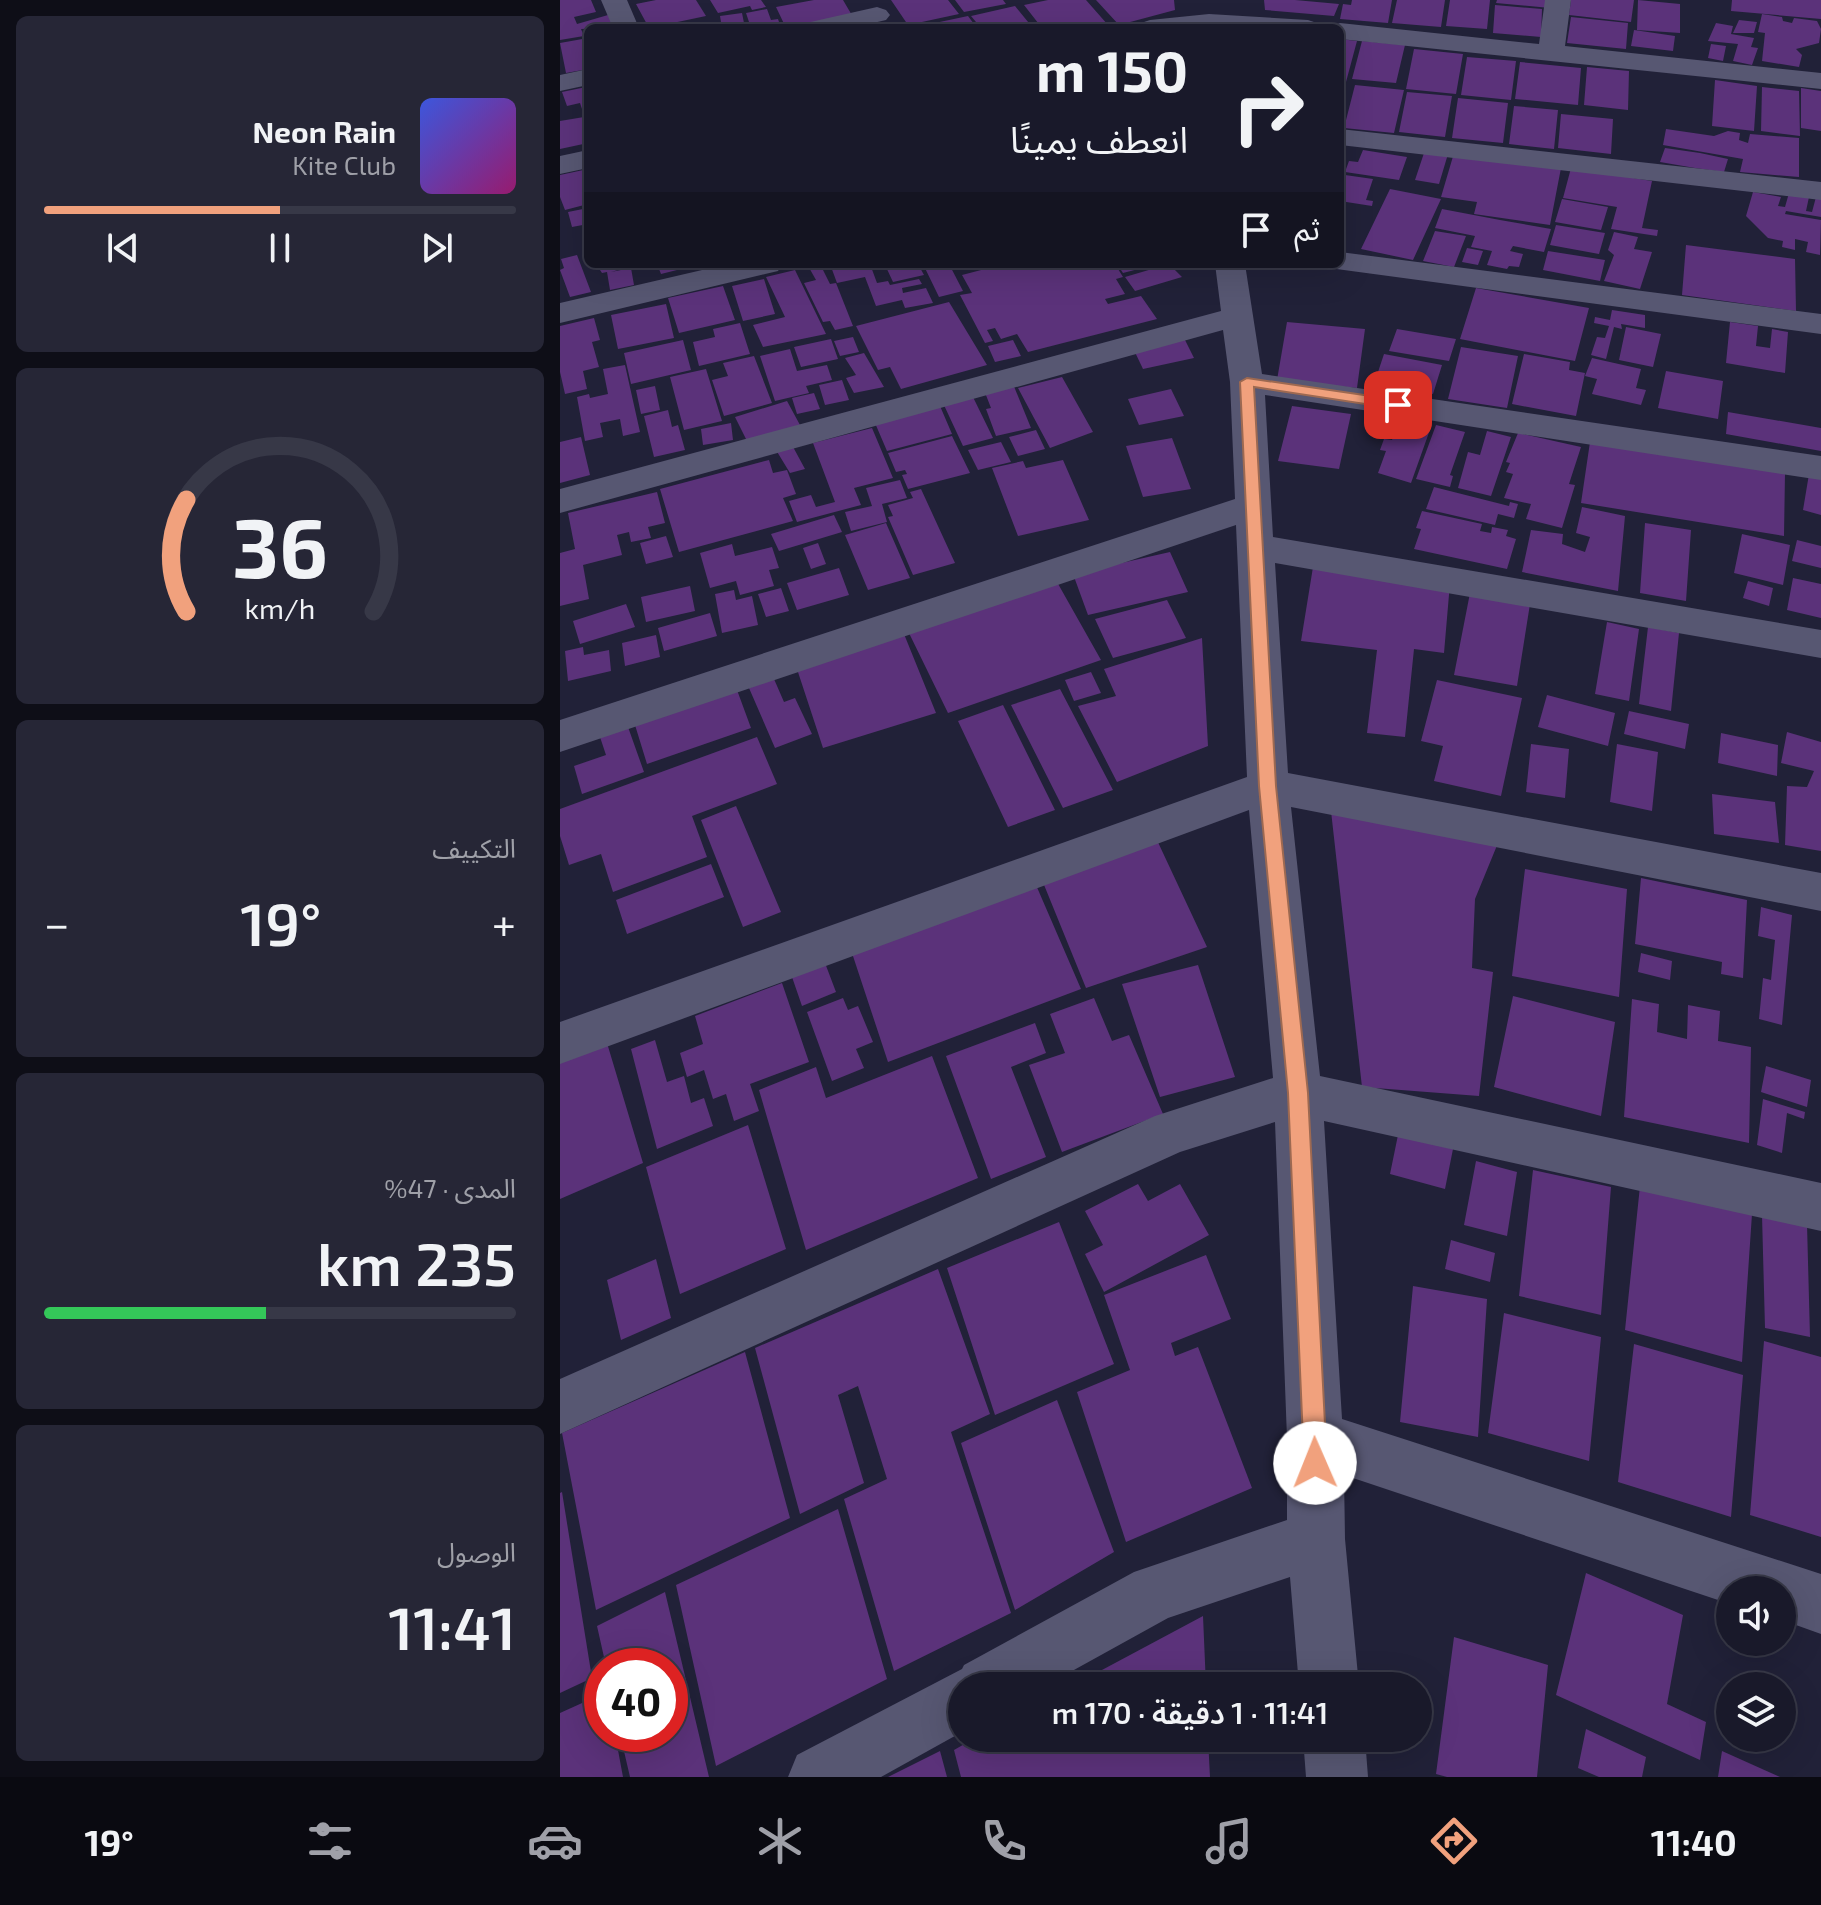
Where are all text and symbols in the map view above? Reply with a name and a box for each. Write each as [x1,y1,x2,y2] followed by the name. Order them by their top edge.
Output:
[1036,36,1188,103] text: 150 m
[1216,56,1320,160] icon: right
[252,113,396,149] text: Neon Rain
[1010,117,1188,160] text: انعطف يمينًا
[292,149,396,180] text: Kite Club
[1234,208,1278,252] icon: arrive
[1294,210,1320,246] text: ثم
[101,226,145,270] icon: previous
[258,226,302,270] icon: pause
[415,226,459,270] icon: next
[1364,371,1432,439] pin
[1376,383,1420,427] icon: arrive
[232,495,328,595] text: 36
[245,590,315,625] text: km/h
[432,832,516,863] text: التكييف
[240,886,321,958] text: 19°
[44,896,70,949] text: −
[492,896,516,949] text: +
[384,1172,516,1203] text: المدى · 47%
[317,1226,516,1298] text: 235 km
[1273,1421,1357,1505] position arrow
[437,1536,516,1567] text: الوصول
[1716,1576,1796,1752] map controls
[1716,1576,1796,1656] button: sound
[388,1590,516,1662] text: 11:41
[584,1648,688,1752] speed limit sign: 40
[1716,1672,1796,1752] button: layers
[1052,1694,1328,1730] text: 11:41 · 1 دقيقة · 170 m
[302,1813,358,1869] icon: filters
[527,1813,583,1869] icon: car
[752,1813,808,1869] icon: climate
[976,1813,1032,1869] icon: phone
[1201,1813,1257,1869] icon: music
[1426,1813,1482,1869] icon: directions
[84,1820,134,1863] text: 19°
[1651,1820,1737,1863] text: 11:40

